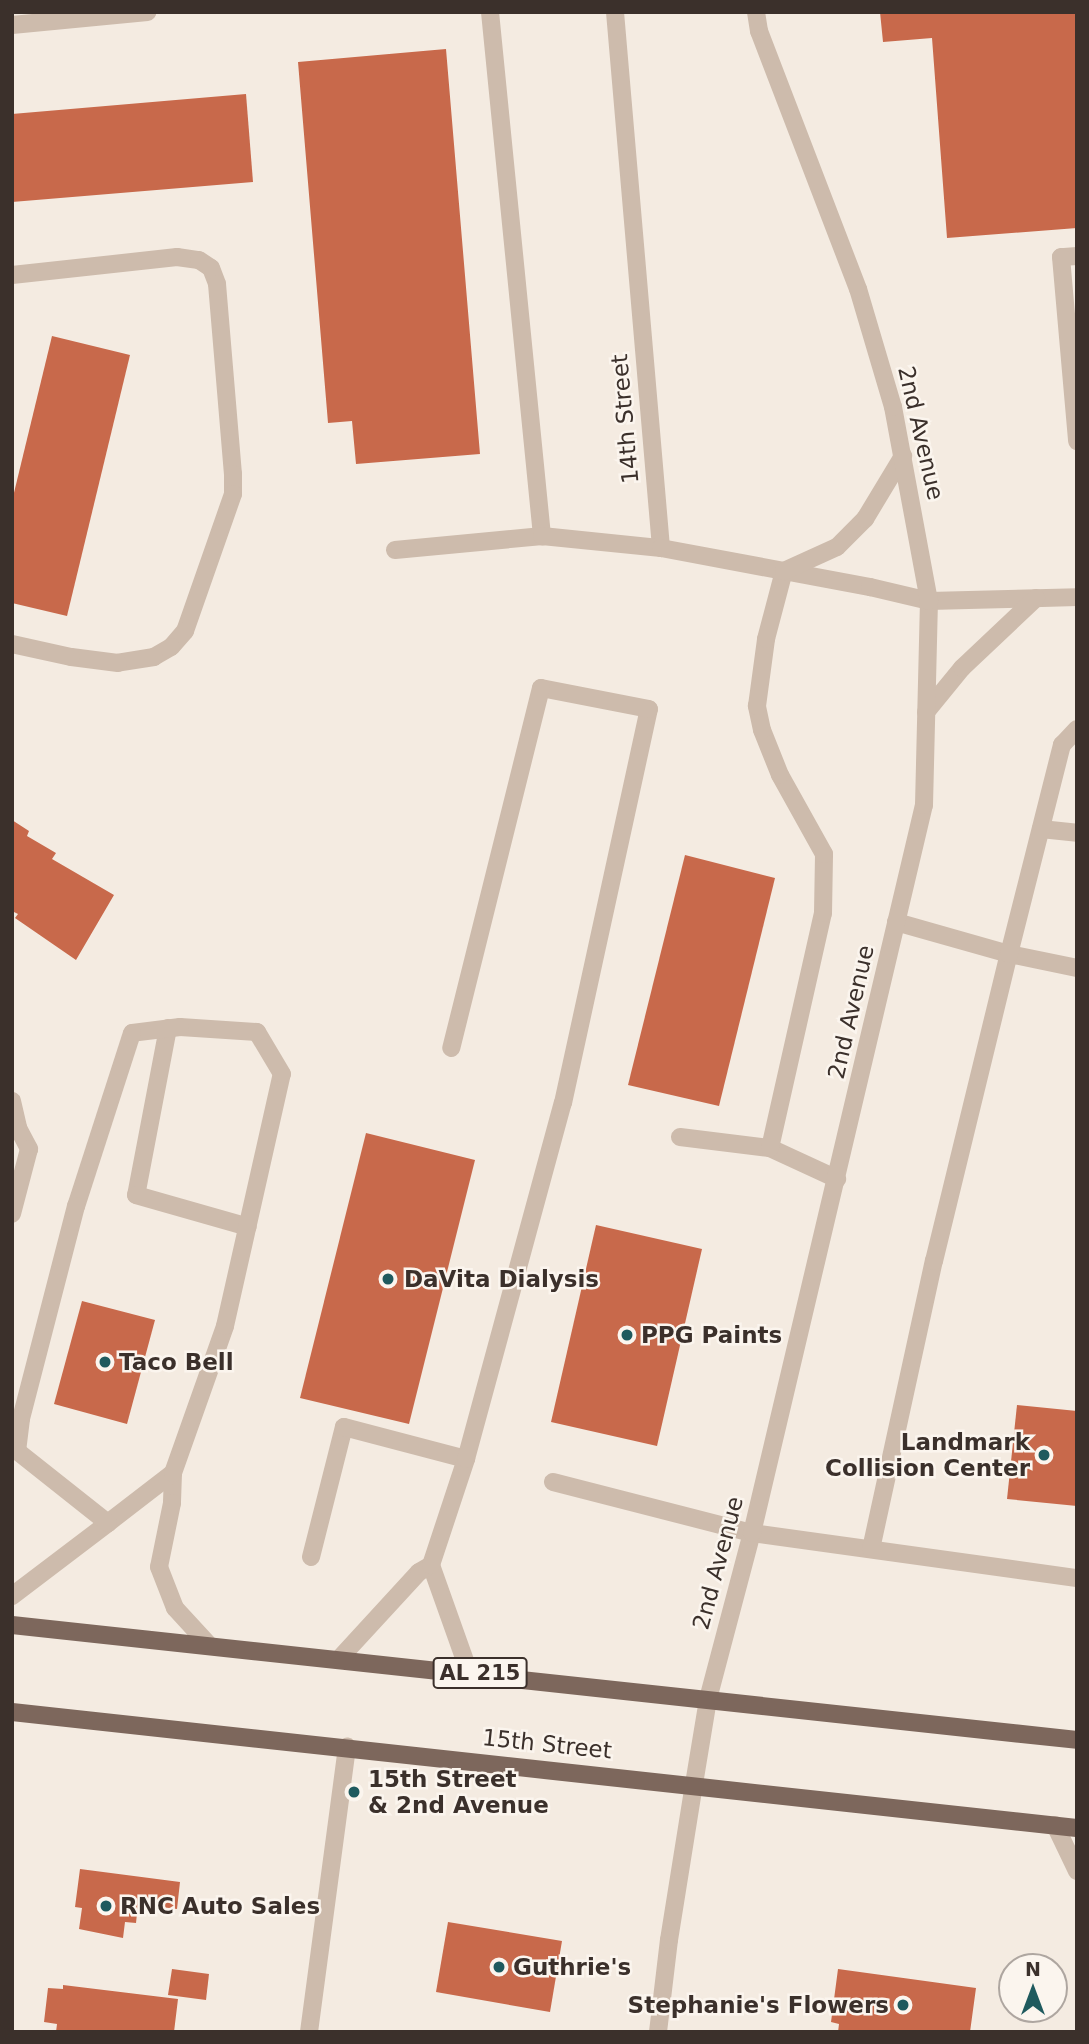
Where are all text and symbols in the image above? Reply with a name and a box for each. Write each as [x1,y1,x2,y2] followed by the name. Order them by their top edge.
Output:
[606,353,644,485] street label: 14th Street
[892,363,950,503] street label: 2nd Avenue
[822,942,880,1082] street label: 2nd Avenue
[404,1265,599,1293] place label: DaVita Dialysis
[378,1269,398,1289] marker: DaVita Dialysis
[641,1321,782,1349] place label: PPG Paints
[619,1327,635,1343] marker: PPG Paints
[119,1348,234,1376] place label: Taco Bell
[97,1354,113,1370] marker: Taco Bell
[825,1428,1030,1482] place label: Landmark Collision Center
[1036,1447,1052,1463] marker: Landmark Collision Center
[687,1493,749,1633] street label: 2nd Avenue
[431,1656,529,1690] road number: AL 215
[481,1723,613,1765] street label: 15th Street
[368,1765,549,1819] place label: 15th Street & 2nd Avenue
[346,1784,362,1800] marker: 15th Street & 2nd Avenue
[120,1892,320,1920] place label: RNC Auto Sales
[98,1898,114,1914] marker: RNC Auto Sales
[513,1953,631,1981] place label: Guthrie's
[998,1953,1068,2023] north arrow
[1025,1958,1041,1980] text: N
[491,1959,507,1975] marker: Guthrie's
[628,1991,889,2019] place label: Stephanie's Flowers
[895,1997,911,2013] marker: Stephanie's Flowers

